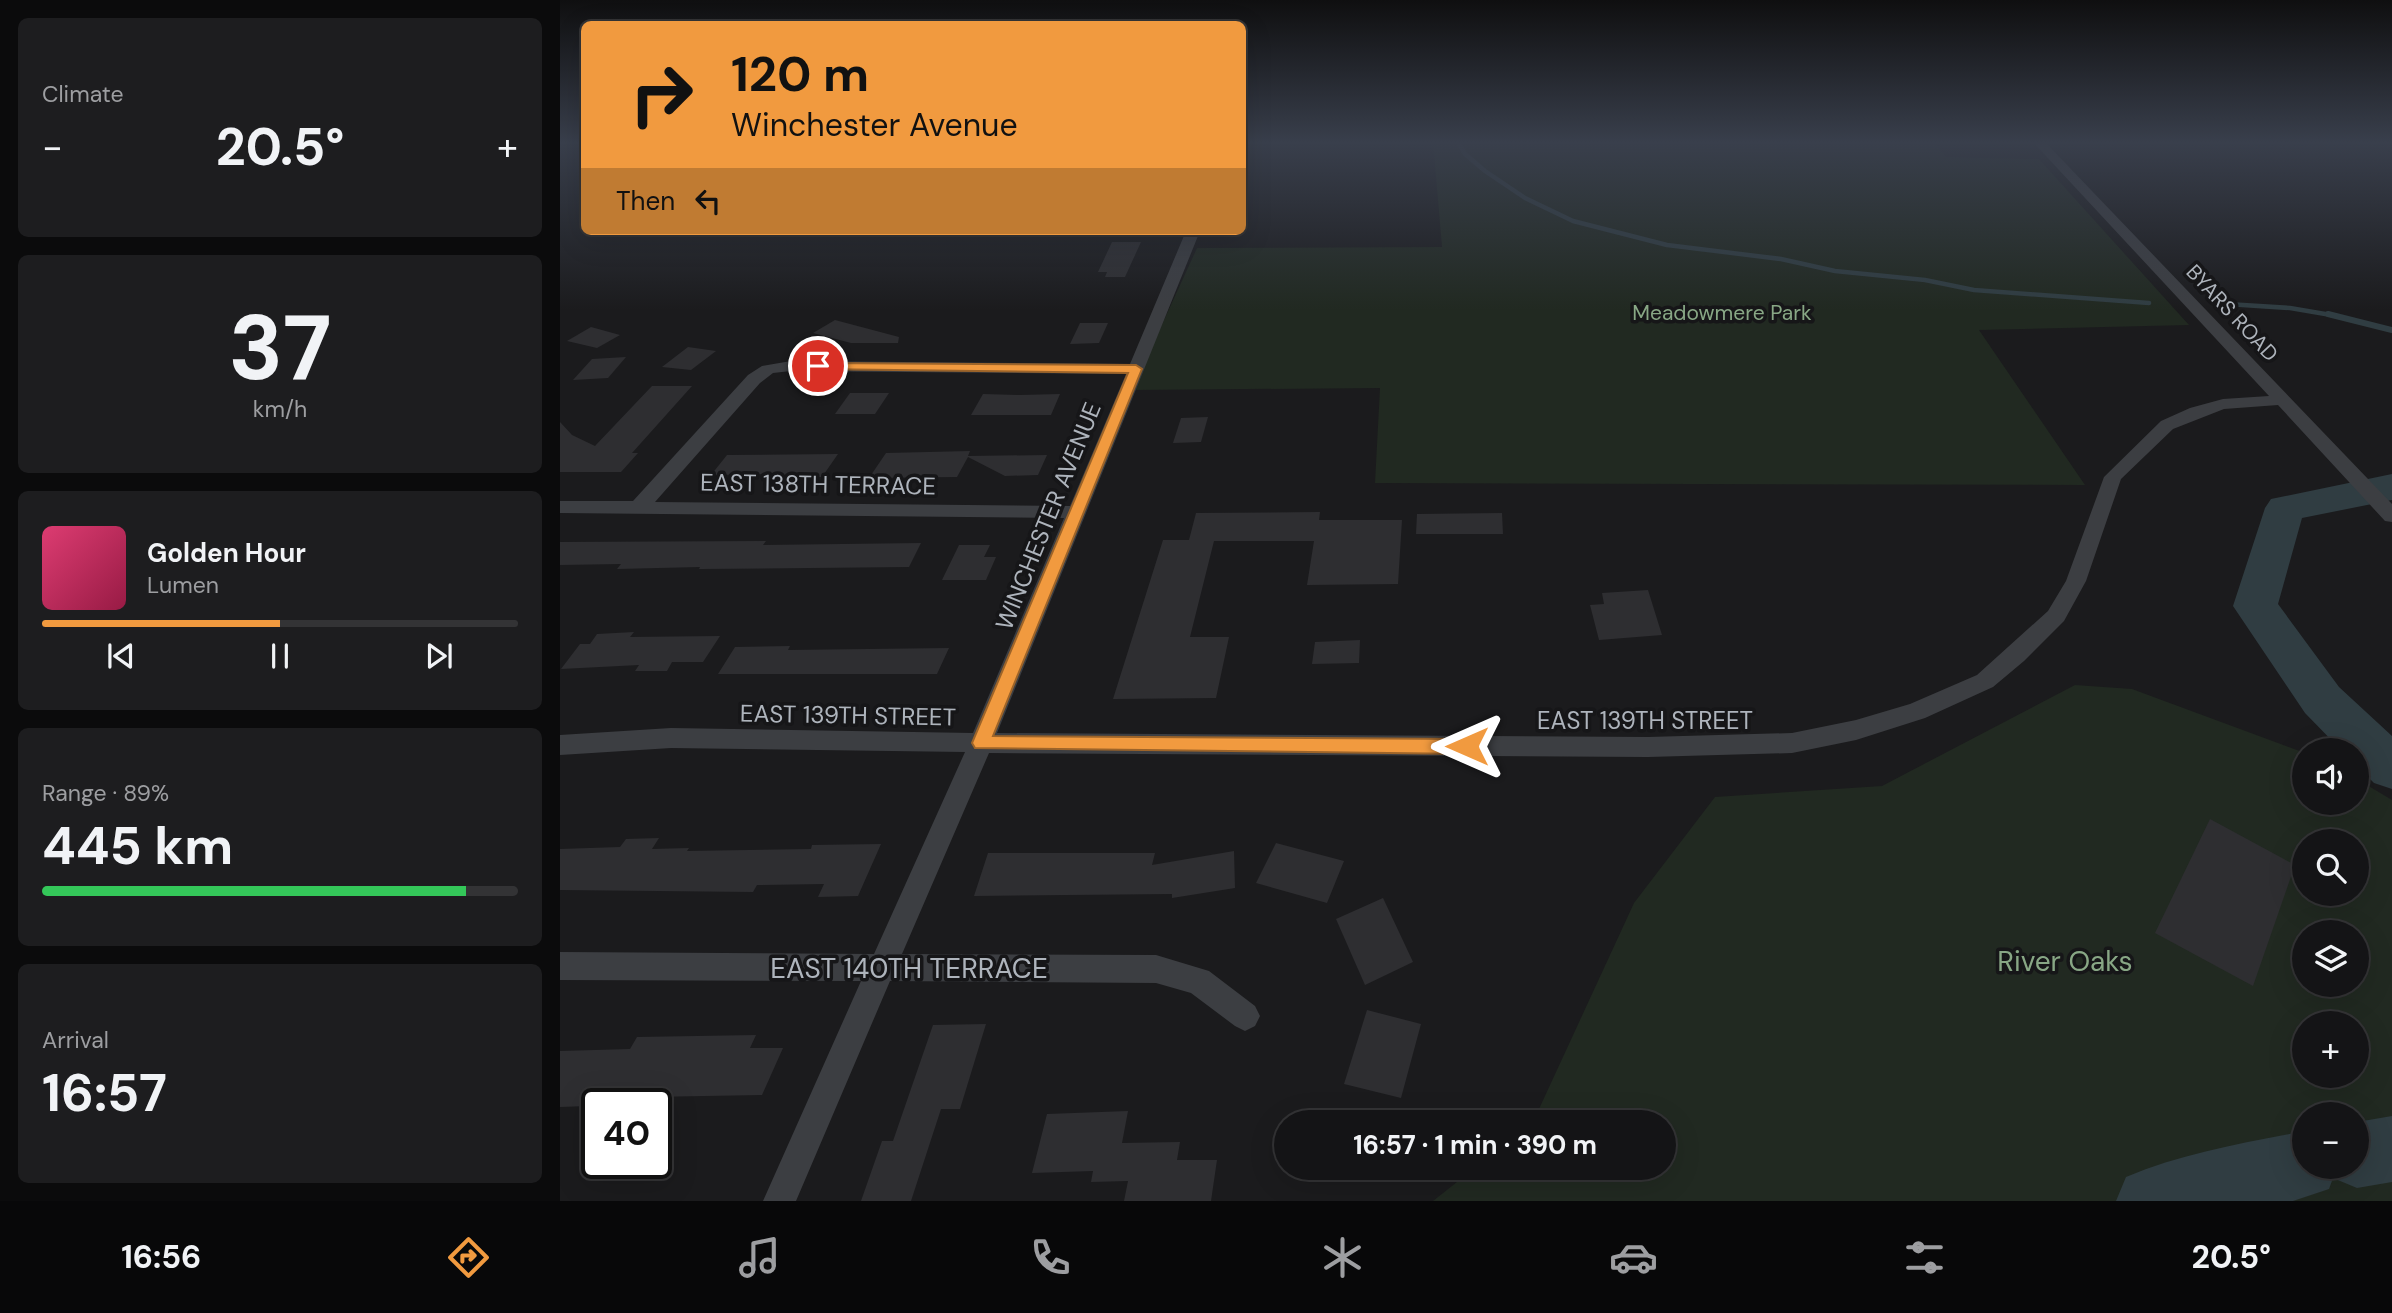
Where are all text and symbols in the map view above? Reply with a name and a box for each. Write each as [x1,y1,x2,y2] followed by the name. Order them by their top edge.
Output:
[731,42,869,106] text: 120 m
[616,49,707,140] icon: right
[42,79,124,109] text: Climate
[731,104,1018,146] text: Winchester Avenue
[216,113,344,181] text: 20.5°
[42,122,63,172] text: −
[497,122,518,172] text: +
[689,182,727,220] icon: left
[616,184,675,218] text: Then
[2180,258,2284,368] street label: BYARS ROAD
[228,289,332,407] text: 37
[1632,299,1812,327] park label: Meadowmere Park
[788,336,848,396] pin
[799,347,837,385] icon: arrive
[253,394,307,424] text: km/h
[988,398,1108,634] street label: WINCHESTER AVENUE
[700,466,936,502] street label: EAST 138TH TERRACE
[147,536,306,570] text: Golden Hour
[147,570,219,600] text: Lumen
[102,637,140,675] icon: previous
[261,637,299,675] icon: pause
[420,637,458,675] icon: next
[740,698,956,732] street label: EAST 139TH STREET
[1537,705,1753,736] street label: EAST 139TH STREET
[1430,709,1504,783] position arrow
[2292,738,2369,1179] map controls
[2292,738,2369,815] button: sound
[42,778,169,808] text: Range · 89%
[42,812,233,880] text: 445 km
[2292,829,2369,906] button: search
[2292,920,2369,997] button: layers
[1997,943,2133,980] park label: River Oaks
[770,950,1048,987] street label: EAST 140TH TERRACE
[2292,1011,2369,1088] button: +
[42,1025,109,1055] text: Arrival
[42,1059,167,1127] text: 16:57
[581,1088,672,1179] speed limit sign: 40
[2292,1102,2369,1179] button: −
[1353,1128,1597,1162] text: 16:57 · 1 min · 390 m
[444,1233,493,1282] icon: directions
[735,1233,784,1282] icon: music
[1026,1233,1075,1282] icon: phone
[1318,1233,1367,1282] icon: climate
[1609,1233,1658,1282] icon: car
[1900,1233,1949,1282] icon: filters
[121,1236,201,1278] text: 16:56
[2192,1236,2271,1278] text: 20.5°

